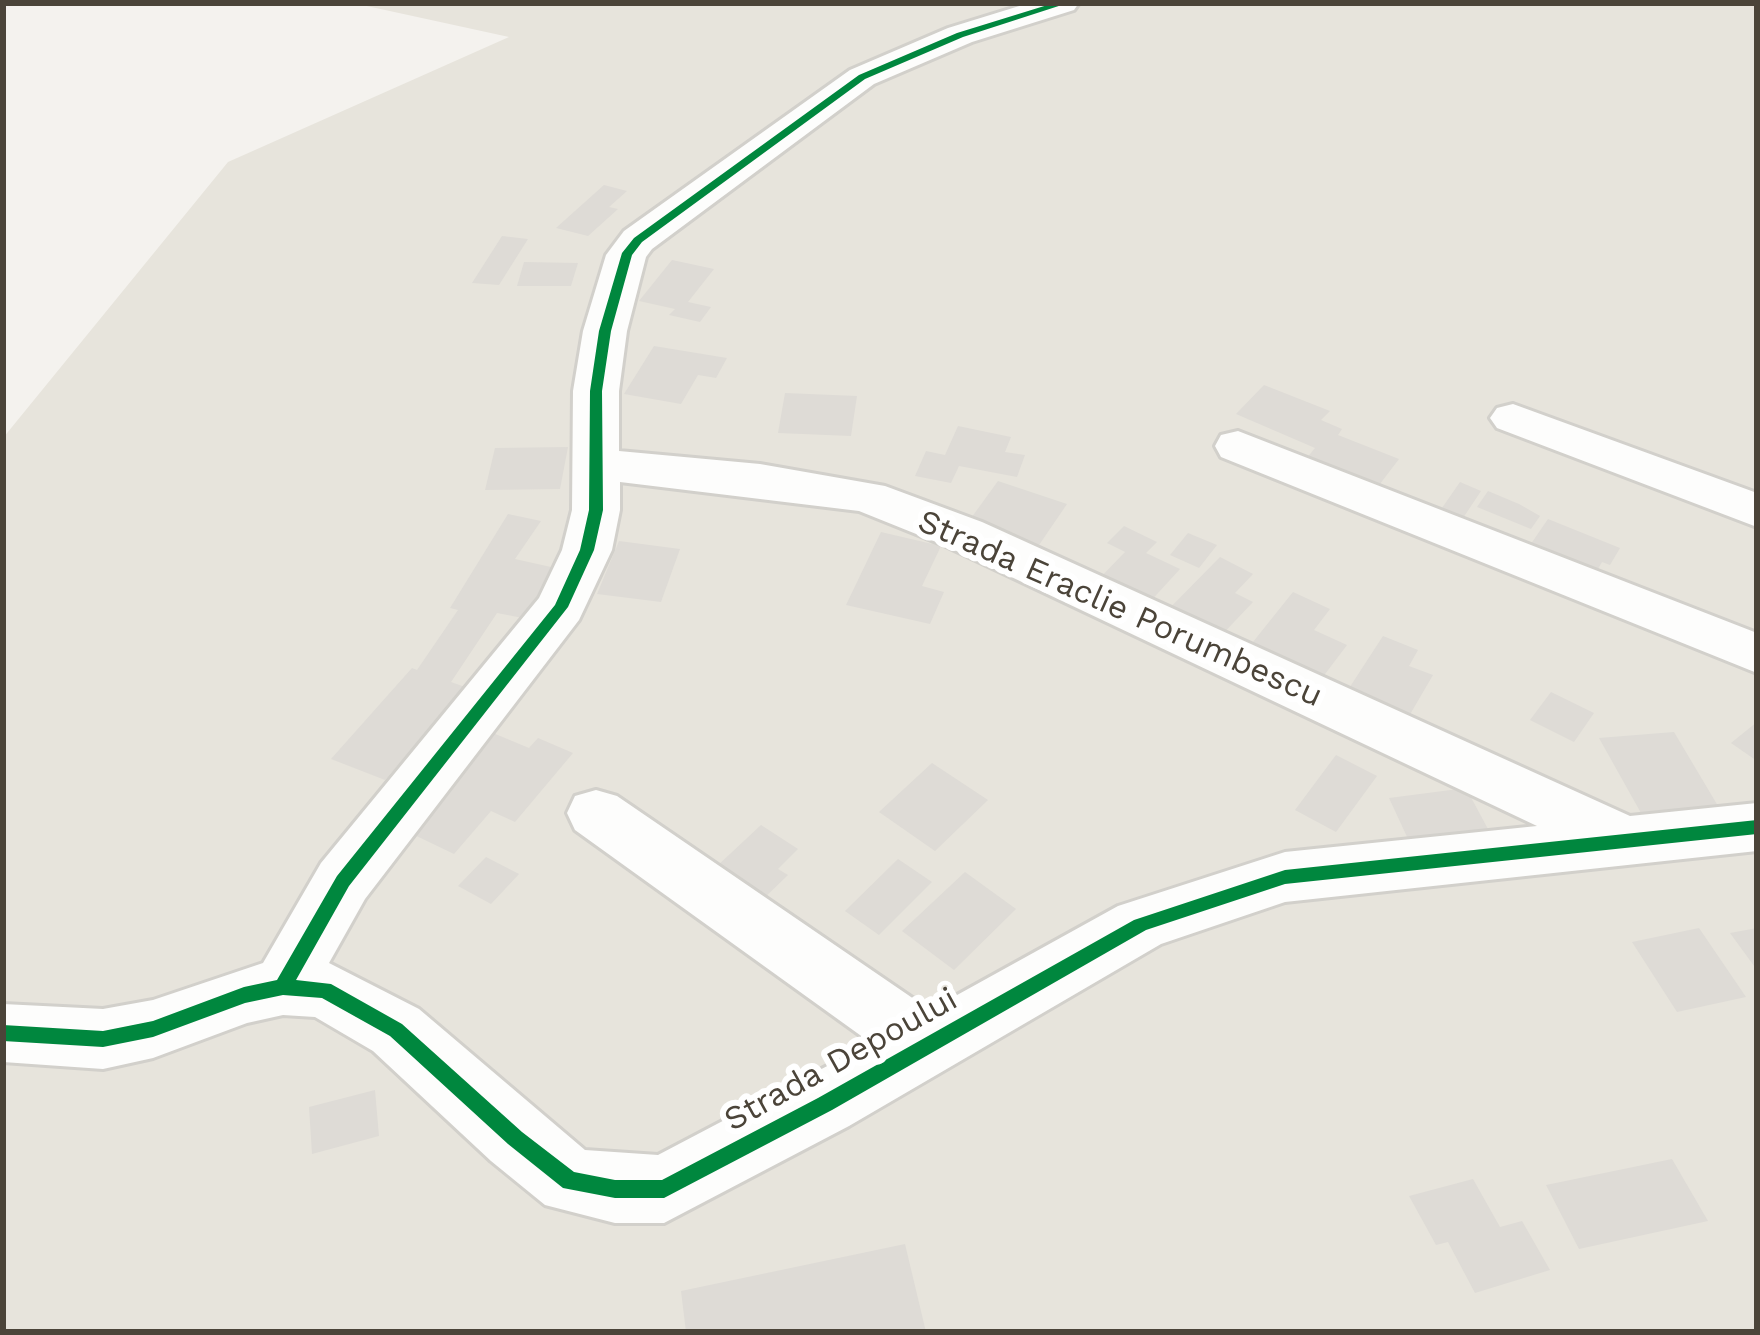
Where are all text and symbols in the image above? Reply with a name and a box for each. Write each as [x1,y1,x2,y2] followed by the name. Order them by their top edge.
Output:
[912,502,1328,716] street label: Strada Eraclie Porumbescu
[718,980,964,1140] street label: Strada Depoului

